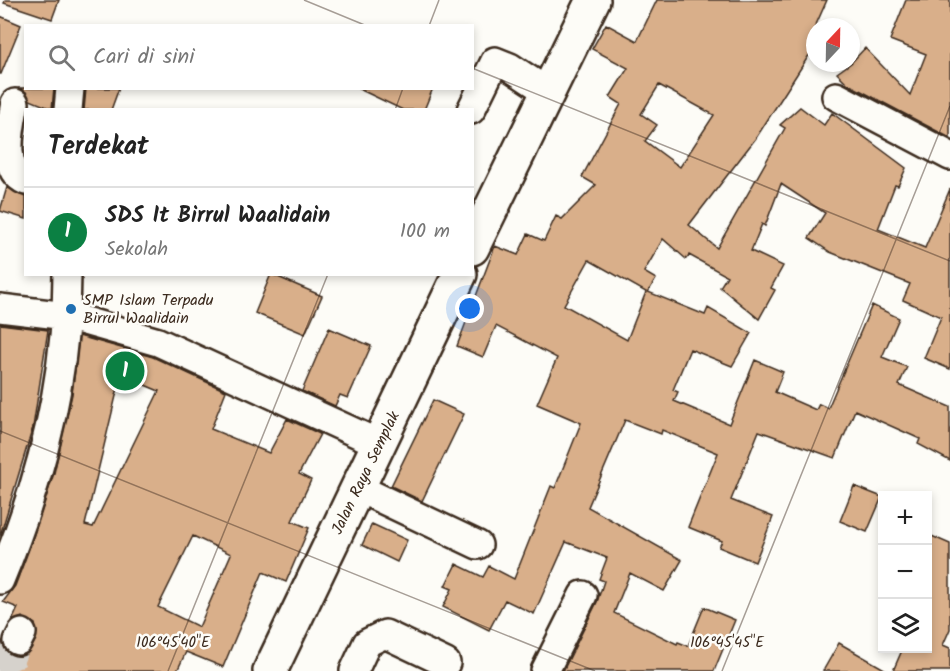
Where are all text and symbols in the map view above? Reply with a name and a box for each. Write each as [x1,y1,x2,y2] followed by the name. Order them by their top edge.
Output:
[806,18,860,72] north arrow
[24,24,474,90] search box
[93,40,194,75] text: Cari di sini
[45,41,78,74] icon: search
[48,126,149,168] text: Terdekat
[105,199,330,234] text: SDS It Birrul Waalidain
[64,216,71,248] text: 1
[400,216,450,248] text: 100 m
[105,234,168,266] text: Sekolah
[83,288,214,331] place label: SMP Islam Terpadu Birrul Waalidain
[455,294,484,323] your location
[64,302,78,316] marker: SMP Islam Terpadu Birrul Waalidain
[106,348,144,394] pin: 1
[325,407,407,539] street label: Jalan Raya Semplak
[878,491,932,653] map controls
[878,491,932,545] button: +
[878,545,932,599] button: −
[878,599,932,653] button: layers
[136,631,211,655] text: 106°45'40"E
[690,631,765,655] text: 106°45'45"E

